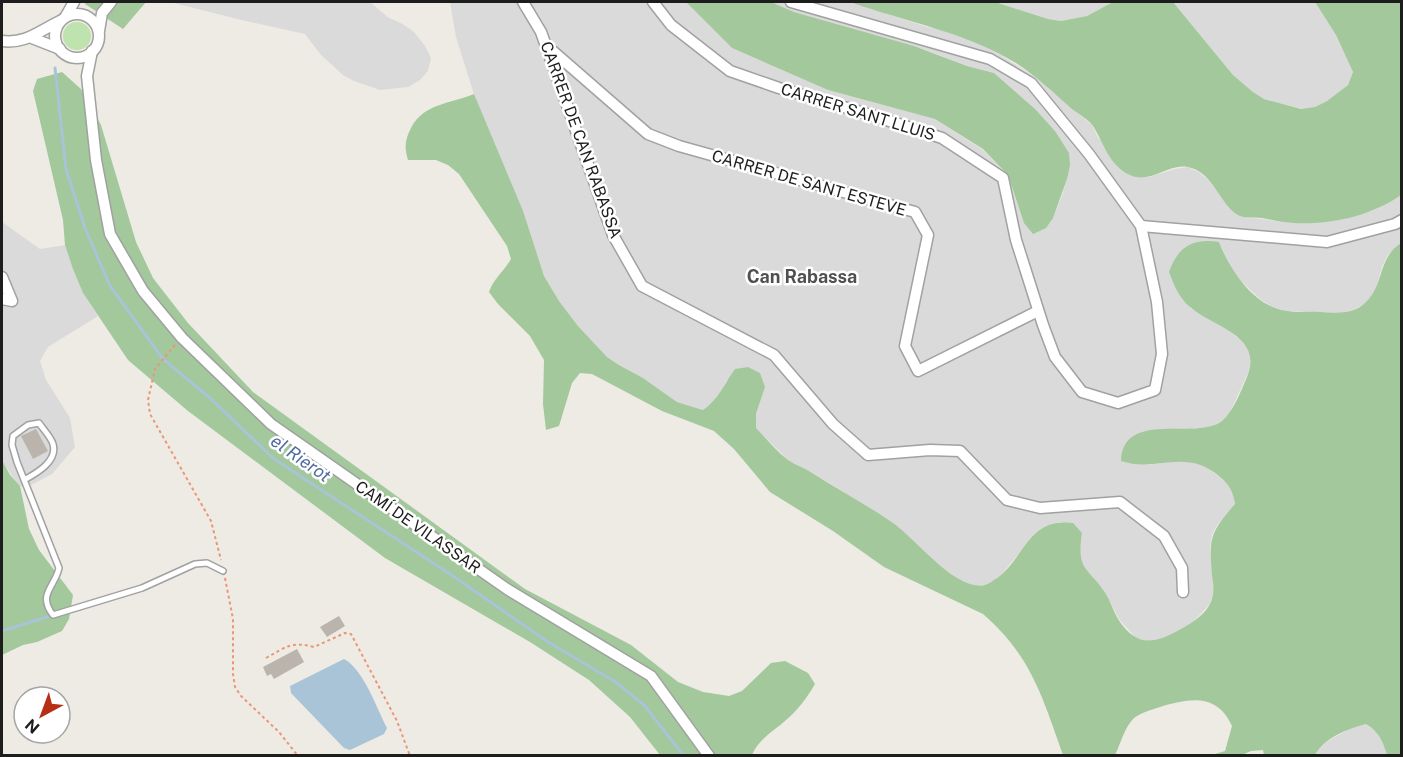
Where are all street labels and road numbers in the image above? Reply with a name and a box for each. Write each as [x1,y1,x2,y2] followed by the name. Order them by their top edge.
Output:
[536,39,626,241] street label: CARRER DE CAN RABASSA
[779,79,937,145] street label: CARRER SANT LLUIS
[710,146,908,220] street label: CARRER DE SANT ESTEVE
[352,476,485,577] street label: CAMÍ DE VILASSAR

